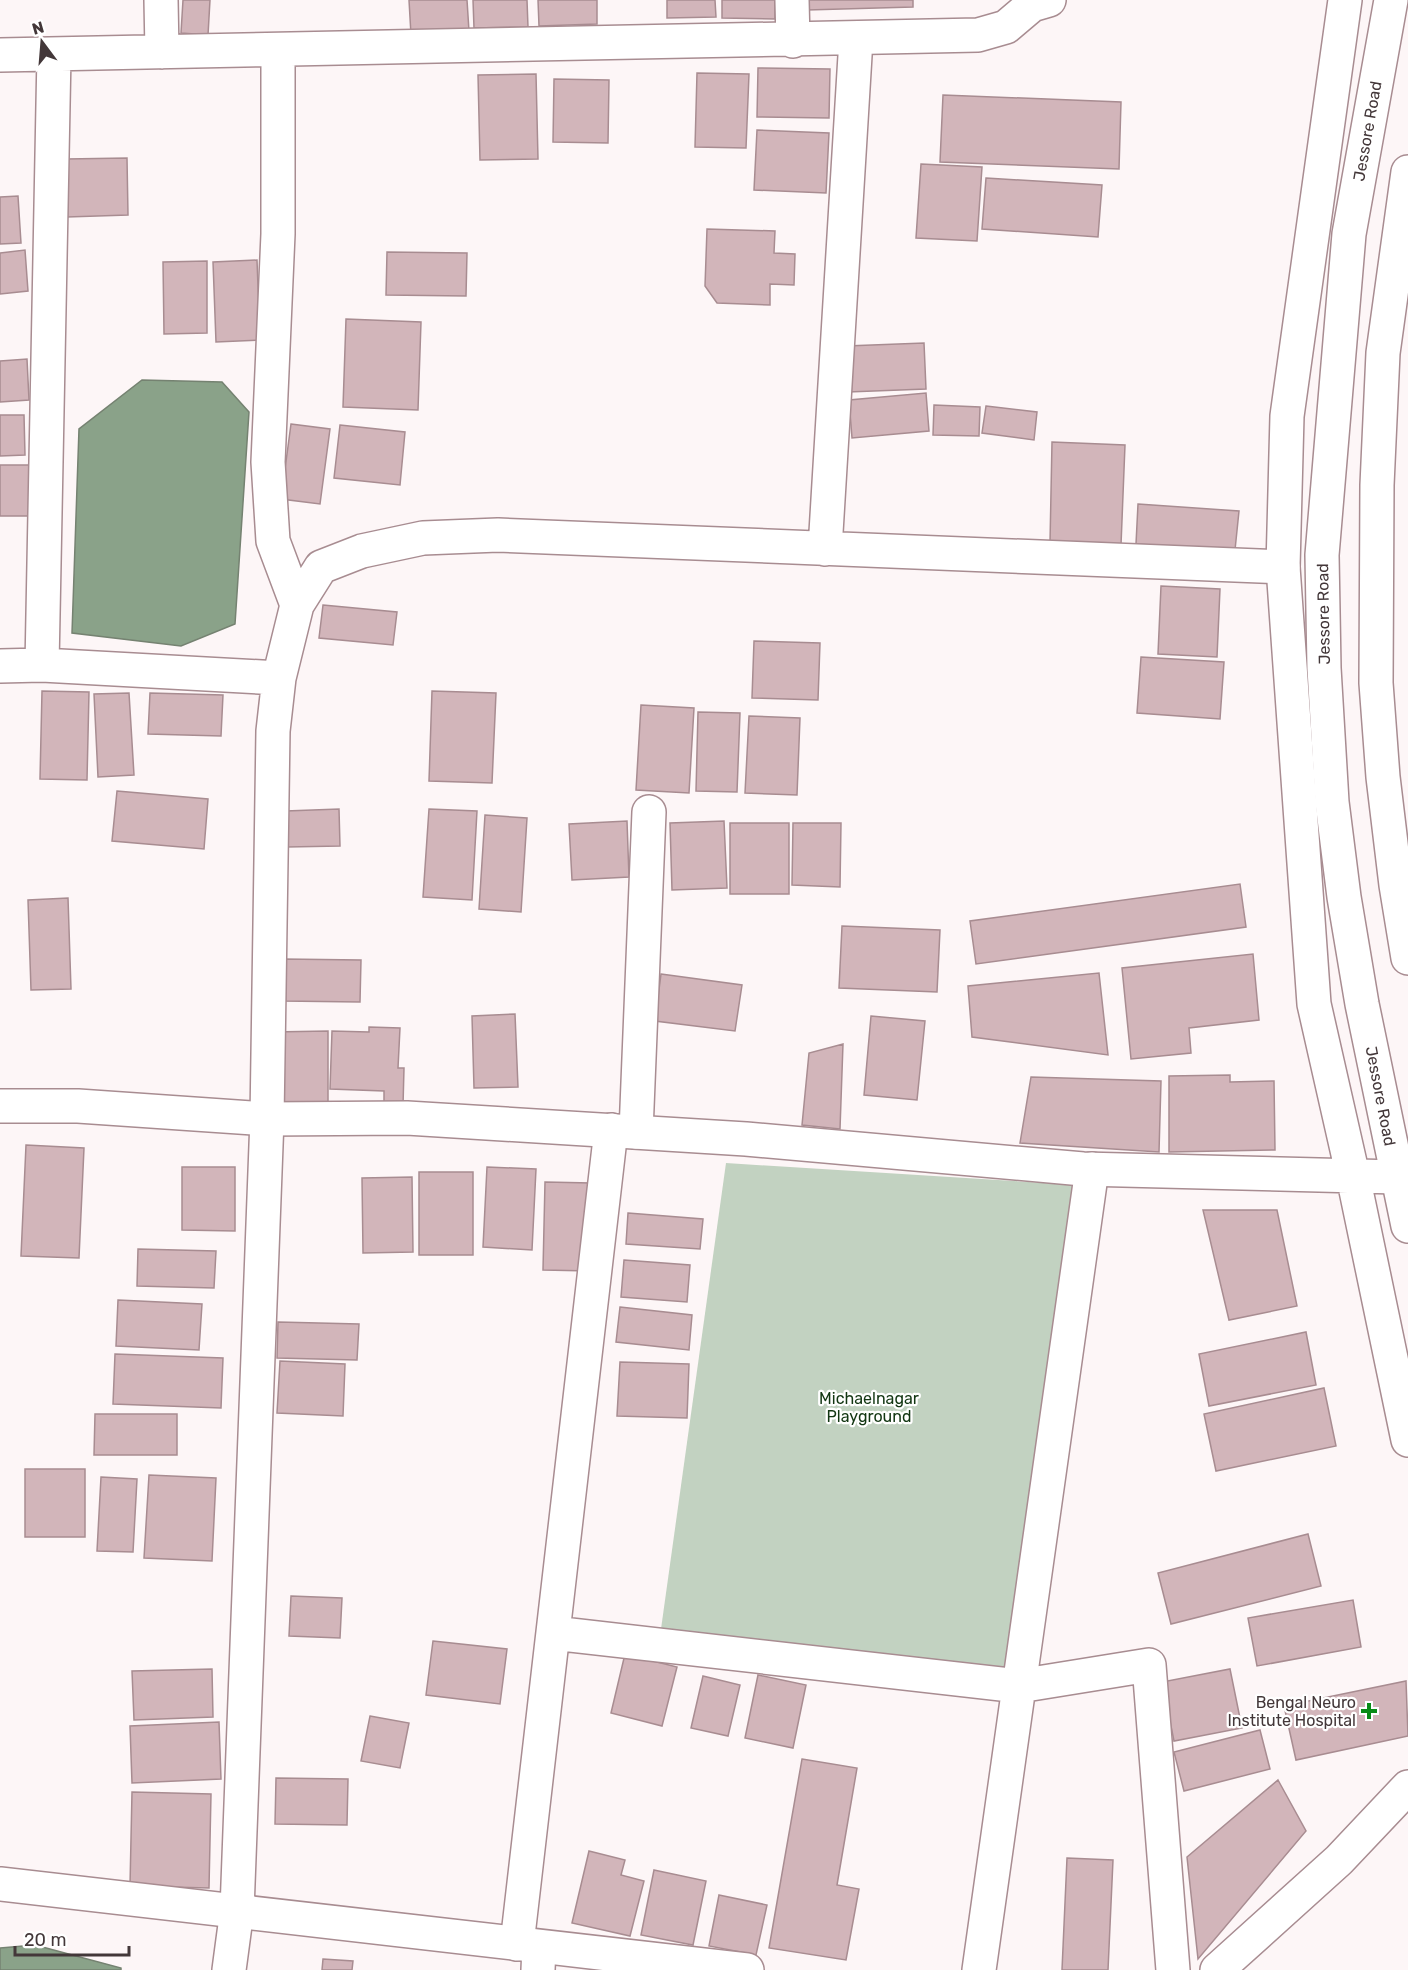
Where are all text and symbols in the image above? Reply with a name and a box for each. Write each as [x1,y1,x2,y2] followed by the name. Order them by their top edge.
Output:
[12,12,72,72] north arrow
[30,17,46,39] text: N
[1349,80,1386,183] street label: Jessore Road
[1313,563,1334,665] street label: Jessore Road
[1362,1045,1400,1148] street label: Jessore Road
[819,1389,919,1426] park label: Michaelnagar Playground
[1227,1693,1356,1730] place label: Bengal Neuro Institute Hospital
[1360,1702,1378,1720] marker: Bengal Neuro Institute Hospital
[15,1919,129,1957] scale bar
[24,1929,66,1951] text: 20 m

